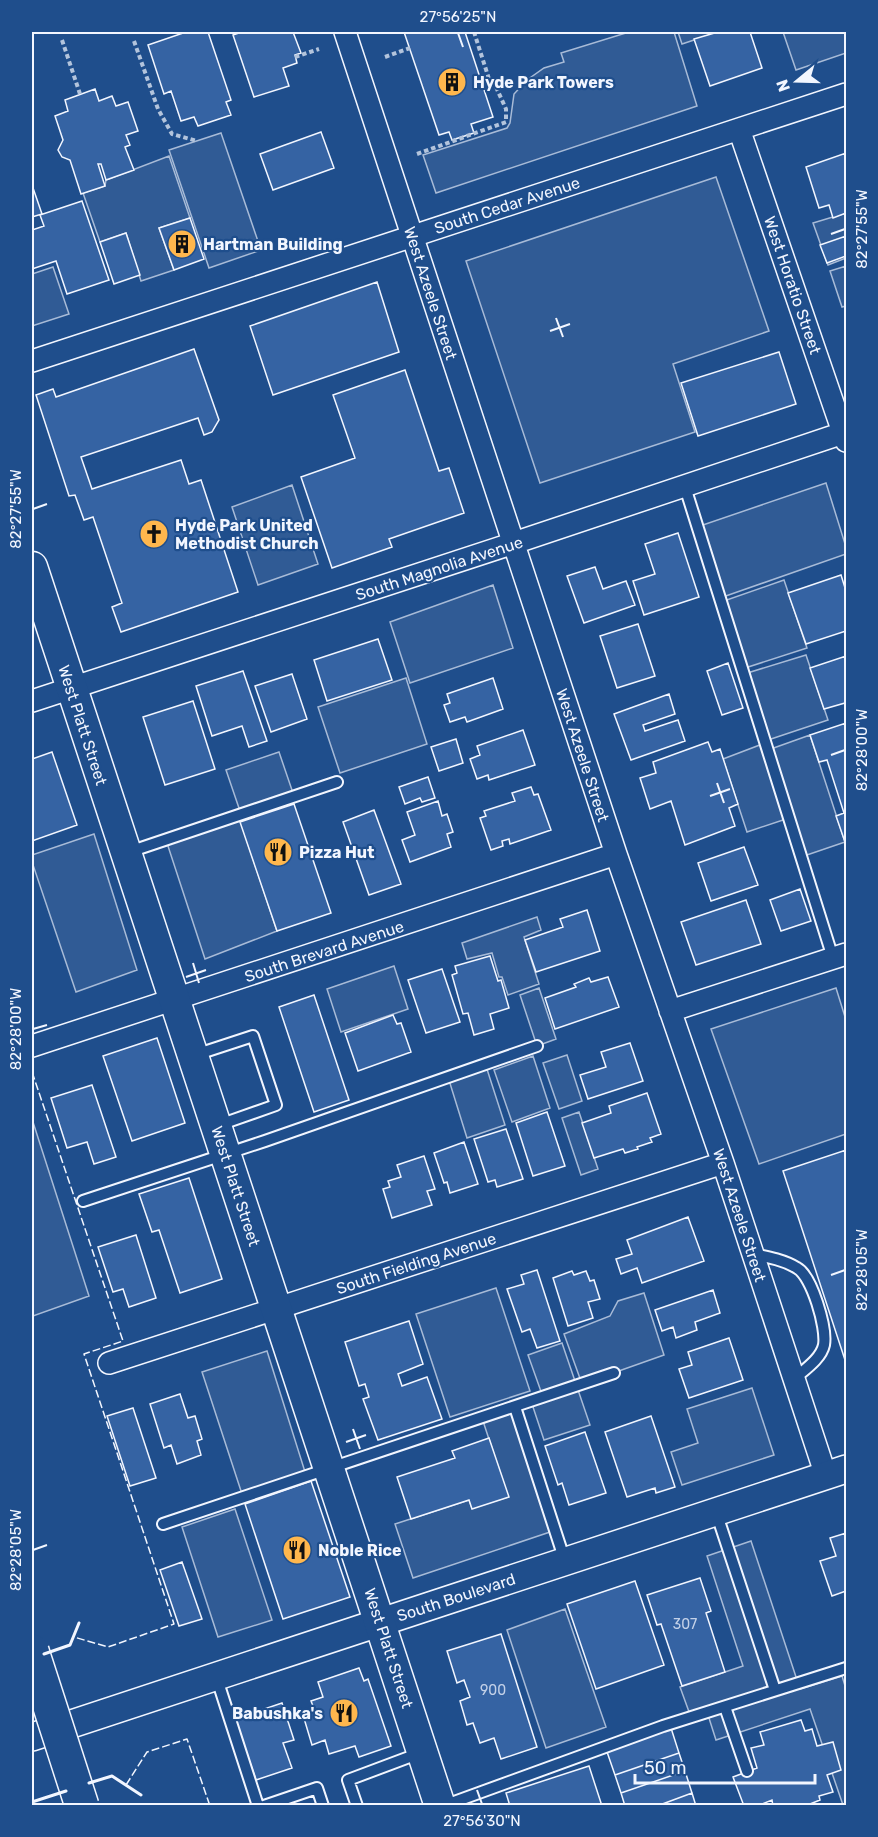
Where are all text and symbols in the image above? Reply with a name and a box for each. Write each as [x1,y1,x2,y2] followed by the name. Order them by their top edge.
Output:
[420,8,496,26] text: 27°56'25"N
[767,51,827,111] north arrow
[436,66,468,98] building icon: Hyde Park Towers
[473,73,614,92] place label: Hyde Park Towers
[772,77,794,94] text: N
[432,173,582,238] street label: South Cedar Avenue
[853,189,871,269] text: 82°27'55"W
[760,214,825,357] street label: West Horatio Street
[400,224,461,362] street label: West Azeele Street
[166,228,198,260] building icon: Hartman Building
[203,235,343,254] place label: Hartman Building
[7,469,25,549] text: 82°27'55"W
[175,516,319,553] place label: Hyde Park United Methodist Church
[138,518,170,550] church icon: Hyde Park United Methodist Church
[353,532,525,605] street label: South Magnolia Avenue
[54,663,111,788] street label: West Platt Street
[552,686,613,824] street label: West Azeele Street
[853,709,871,791] text: 82°28'00"W
[262,836,294,868] restaurant icon: Pizza Hut
[299,843,375,862] place label: Pizza Hut
[242,917,406,986] street label: South Brevard Avenue
[7,988,25,1070] text: 82°28'00"W
[207,1124,264,1249] street label: West Platt Street
[709,1146,770,1284] street label: West Azeele Street
[334,1229,499,1298] street label: South Fielding Avenue
[853,1229,871,1311] text: 82°28'05"W
[7,1509,25,1591] text: 82°28'05"W
[281,1534,313,1566] restaurant icon: Noble Rice
[318,1541,401,1560] place label: Noble Rice
[394,1569,518,1626] street label: South Boulevard
[360,1586,417,1711] street label: West Platt Street
[673,1616,697,1633] house number: 307
[480,1682,506,1699] house number: 900
[328,1697,360,1729] restaurant icon: Babushka's
[232,1704,323,1723] place label: Babushka's
[635,1747,815,1785] scale bar
[644,1757,687,1779] text: 50 m
[443,1812,521,1830] text: 27°56'30"N

